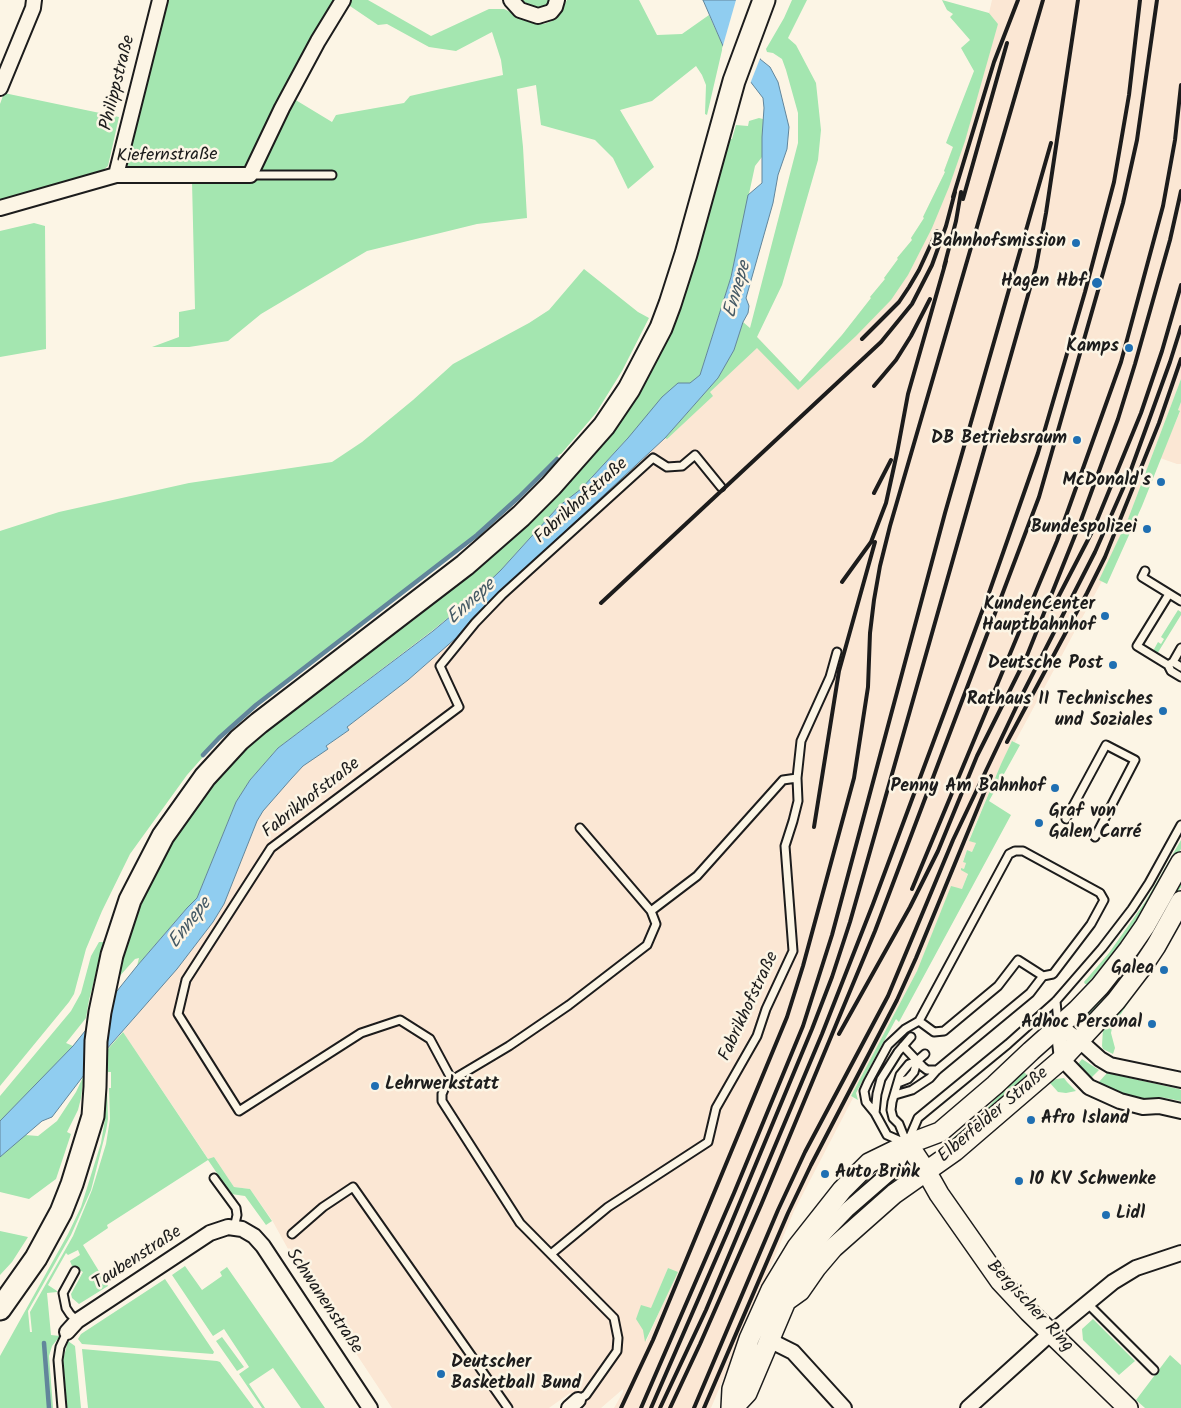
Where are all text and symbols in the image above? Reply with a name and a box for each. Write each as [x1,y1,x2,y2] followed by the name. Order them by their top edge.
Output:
[97,33,141,133] street label: Philippstraße
[116,145,218,169] street label: Kiefernstraße
[932,232,1066,254] place label: Bahnhofsmission
[1070,237,1082,249] marker: Bahnhofsmission
[720,259,758,321] water label: Ennepe
[1001,272,1086,294] place label: Hagen Hbf
[1090,276,1104,290] marker: Hagen Hbf
[1066,337,1119,359] place label: Kamps
[1123,342,1135,354] marker: Kamps
[931,429,1067,451] place label: DB Betriebsraum
[1071,434,1083,446] marker: DB Betriebsraum
[531,454,633,550] street label: Fabrikhofstraße
[1062,471,1151,493] place label: McDonald's
[1155,476,1167,488] marker: McDonald's
[1031,518,1137,540] place label: Bundespolizei
[1141,523,1153,535] marker: Bundespolizei
[443,575,501,631] water label: Ennepe
[982,595,1095,638] place label: KundenCenter Hauptbahnhof
[1099,610,1111,622] marker: KundenCenter Hauptbahnhof
[988,654,1103,676] place label: Deutsche Post
[1107,659,1119,671] marker: Deutsche Post
[967,690,1153,732] place label: Rathaus II Technisches und Soziales
[1157,705,1169,717] marker: Rathaus II Technisches und Soziales
[259,754,365,844] street label: Fabrikhofstraße
[890,777,1045,799] place label: Penny Am Bahnhof
[1049,782,1061,794] marker: Penny Am Bahnhof
[1049,802,1141,844] place label: Graf von Galen Carré
[1033,817,1045,829] marker: Graf von Galen Carré
[164,894,218,954] water label: Ennepe
[715,949,785,1065] street label: Fabrikhofstraße
[1111,959,1154,981] place label: Galea
[1158,964,1170,976] marker: Galea
[1021,1013,1142,1035] place label: Adhoc Personal
[1146,1018,1158,1030] marker: Adhoc Personal
[934,1064,1054,1168] street label: Elberfelder Straße
[385,1075,499,1097] place label: Lehrwerkstatt
[369,1080,381,1092] marker: Lehrwerkstatt
[1041,1109,1129,1131] place label: Afro Island
[1025,1114,1037,1126] marker: Afro Island
[835,1163,920,1185] place label: Auto Brink
[819,1168,831,1180] marker: Auto Brink
[1029,1170,1156,1192] place label: 10 KV Schwenke
[1013,1175,1025,1187] marker: 10 KV Schwenke
[1116,1204,1145,1226] place label: Lidl
[1100,1209,1112,1221] marker: Lidl
[90,1222,186,1296] street label: Taubenstraße
[280,1245,366,1359] street label: Schwanenstraße
[981,1257,1077,1357] street label: Bergischer Ring
[451,1353,581,1396] place label: Deutscher Basketball Bund
[435,1368,447,1380] marker: Deutscher Basketball Bund

